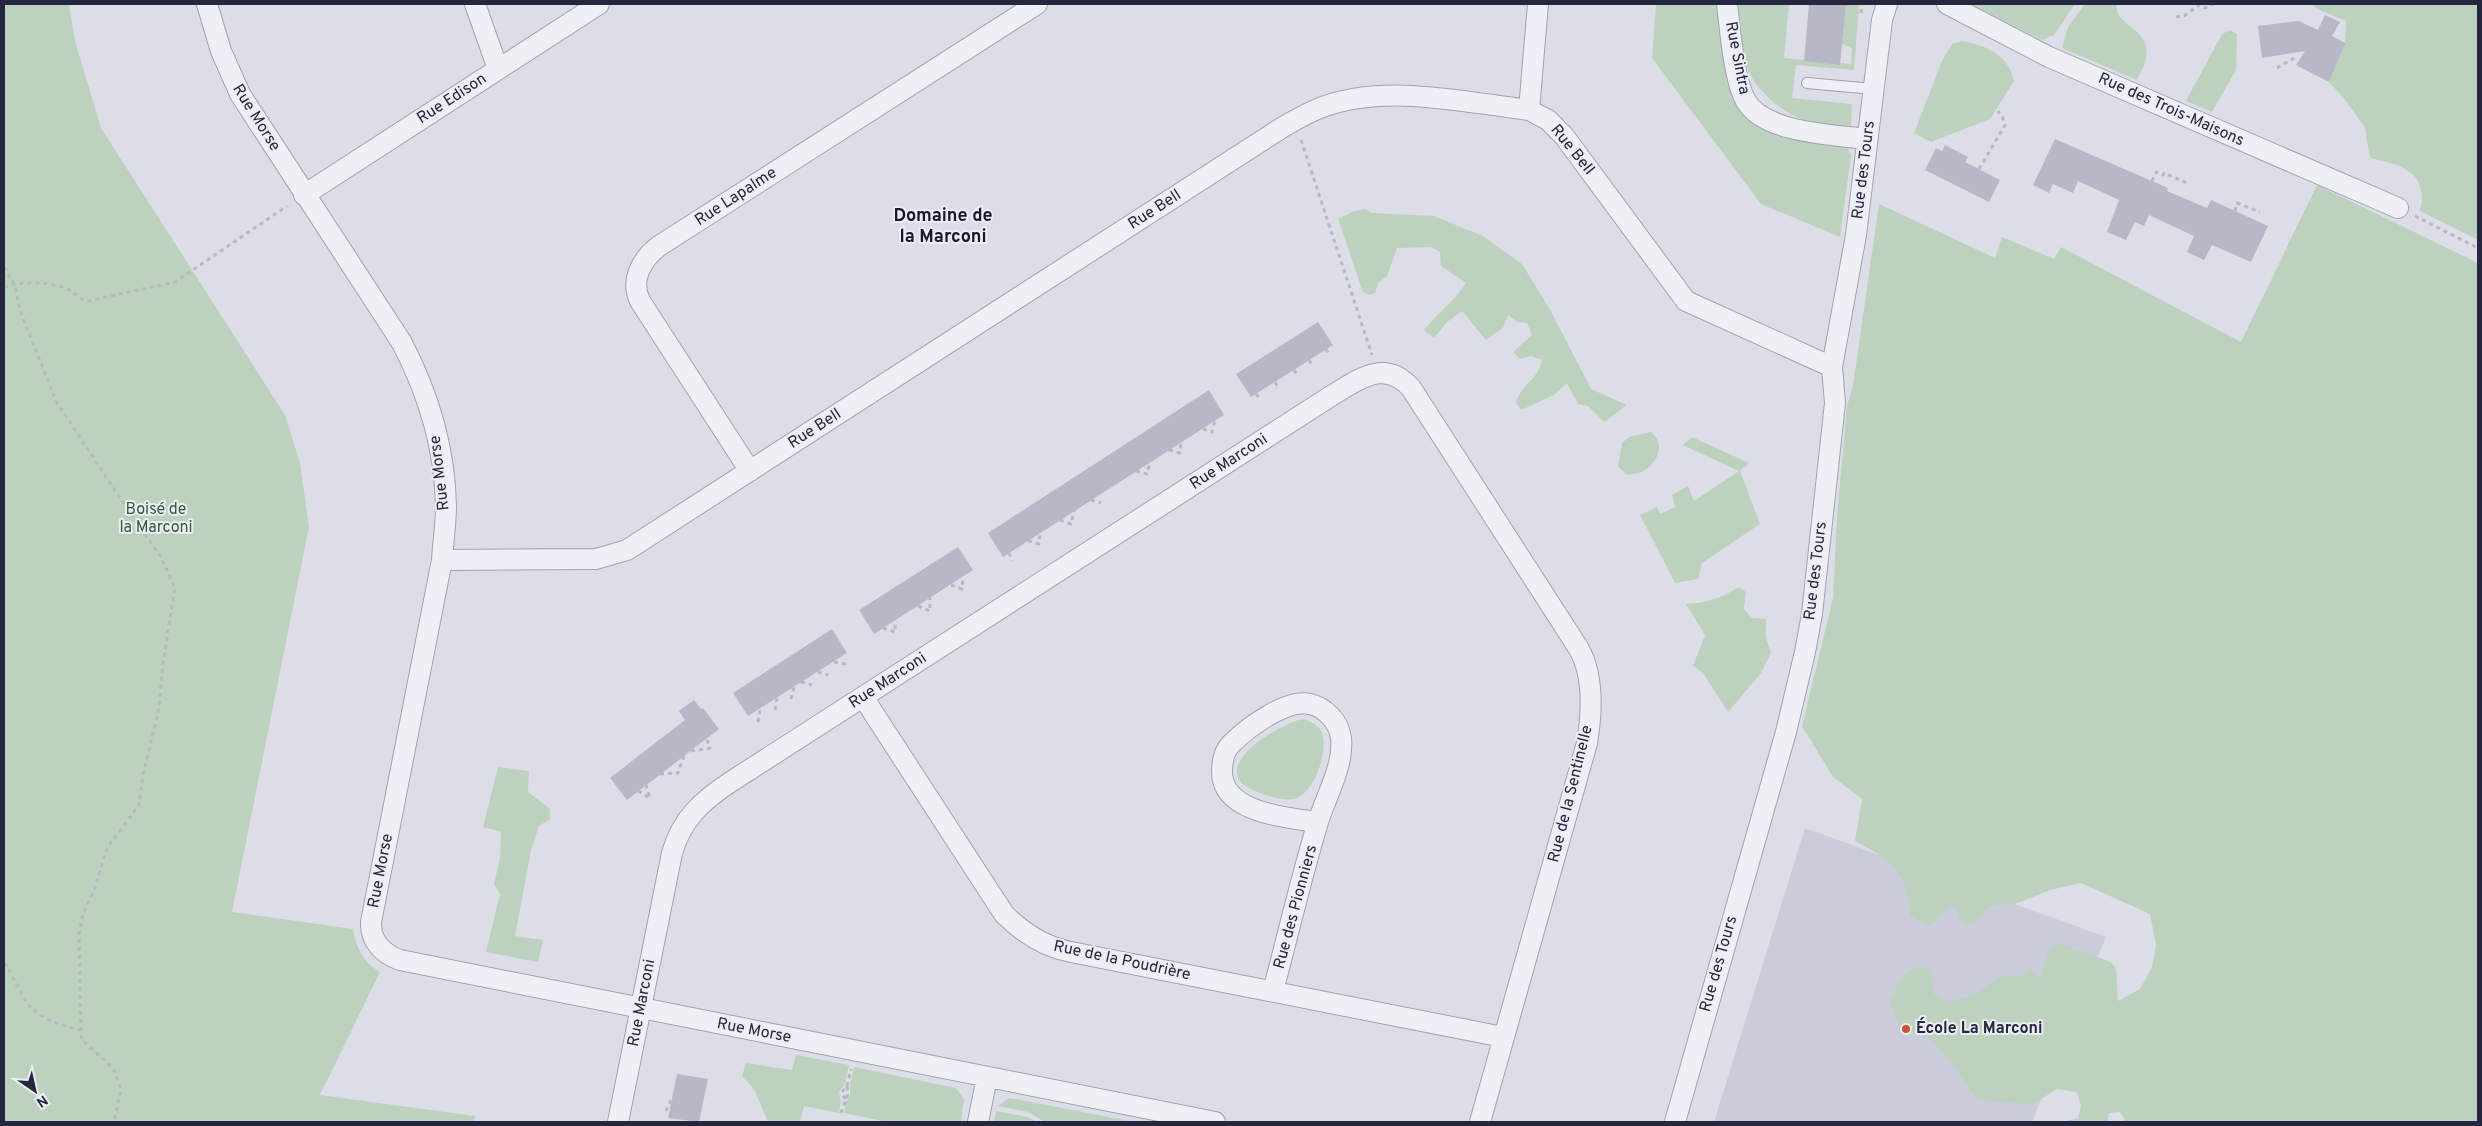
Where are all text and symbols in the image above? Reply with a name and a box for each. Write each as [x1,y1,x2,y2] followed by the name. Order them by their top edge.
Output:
[1720,20,1754,96] street label: Rue Sintra
[413,69,491,129] street label: Rue Edison
[2095,69,2247,151] street label: Rue des Trois-Maisons
[228,81,284,155] street label: Rue Morse
[1848,120,1880,220] street label: Rue des Tours
[1546,121,1598,179] street label: Rue Bell
[691,163,781,231] street label: Rue Lapalme
[1125,185,1185,235] street label: Rue Bell
[893,205,993,249] district label: Domaine de la Marconi
[785,404,845,454] street label: Rue Bell
[1186,429,1272,495] street label: Rue Marconi
[425,434,455,512] street label: Rue Morse
[119,500,193,538] park label: Boisé de la Marconi
[1800,521,1832,621] street label: Rue des Tours
[845,648,931,714] street label: Rue Marconi
[1544,723,1598,865] street label: Rue de la Sentinelle
[364,832,398,910] street label: Rue Morse
[1270,843,1322,971] street label: Rue des Pionniers
[1696,914,1742,1014] street label: Rue des Tours
[1052,937,1192,985] street label: Rue de la Poudrière
[624,958,660,1048] street label: Rue Marconi
[715,1014,793,1048] street label: Rue Morse
[1916,1017,2042,1039] place label: École La Marconi
[1900,1023,1912,1035] marker: École La Marconi
[10,1066,60,1116] north arrow
[33,1091,50,1110] text: N

